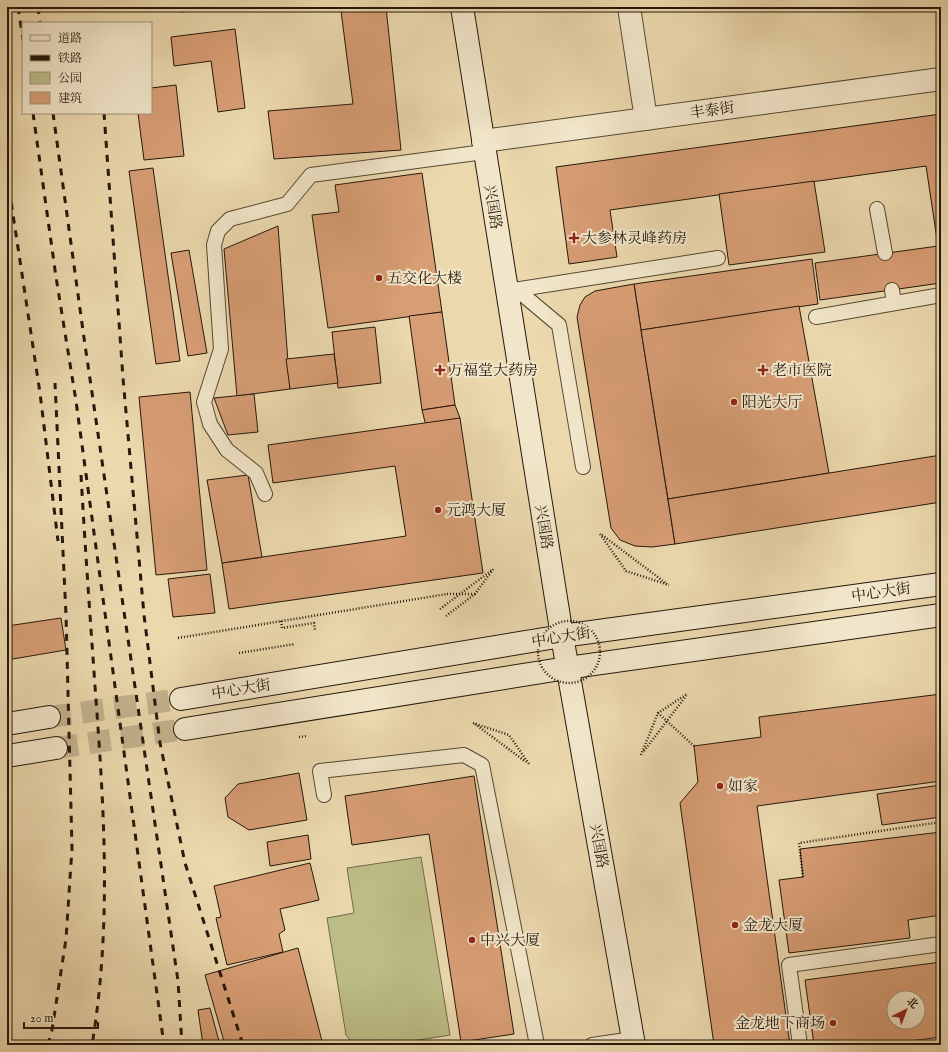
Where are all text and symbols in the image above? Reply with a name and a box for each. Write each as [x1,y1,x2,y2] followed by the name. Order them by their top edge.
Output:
[22,22,152,114] legend
[58,31,82,46] text: 道路
[58,51,82,66] text: 铁路
[58,71,82,86] text: 公园
[58,91,82,106] text: 建筑
[688,98,736,123] street label: 丰泰街
[480,183,505,231] street label: 兴国路
[582,229,687,248] place label: 大参林灵峰药房
[569,233,579,243] marker: 大参林灵峰药房
[387,269,462,288] place label: 五交化大楼
[374,273,384,283] marker: 五交化大楼
[448,361,538,380] place label: 万福堂大药房
[772,361,832,380] place label: 老市医院
[757,364,769,376] marker: 老市医院
[435,365,445,375] marker: 万福堂大药房
[742,393,802,412] place label: 阳光大厅
[729,397,739,407] marker: 阳光大厅
[446,501,506,520] place label: 元鸿大厦
[531,503,556,551] street label: 兴国路
[433,505,443,515] marker: 元鸿大厦
[850,579,912,606] street label: 中心大街
[530,623,592,652] street label: 中心大街
[210,675,272,704] street label: 中心大街
[728,777,758,796] place label: 如家
[715,781,725,791] marker: 如家
[585,822,612,870] street label: 兴国路
[743,916,803,935] place label: 金龙大厦
[730,920,740,930] marker: 金龙大厦
[480,931,540,950] place label: 中兴大厦
[467,935,477,945] marker: 中兴大厦
[886,990,926,1030] north arrow
[903,994,921,1012] text: 北
[24,1004,98,1030] scale bar
[30,1011,53,1026] text: 20 m
[735,1014,825,1033] place label: 金龙地下商场
[828,1018,838,1028] marker: 金龙地下商场

